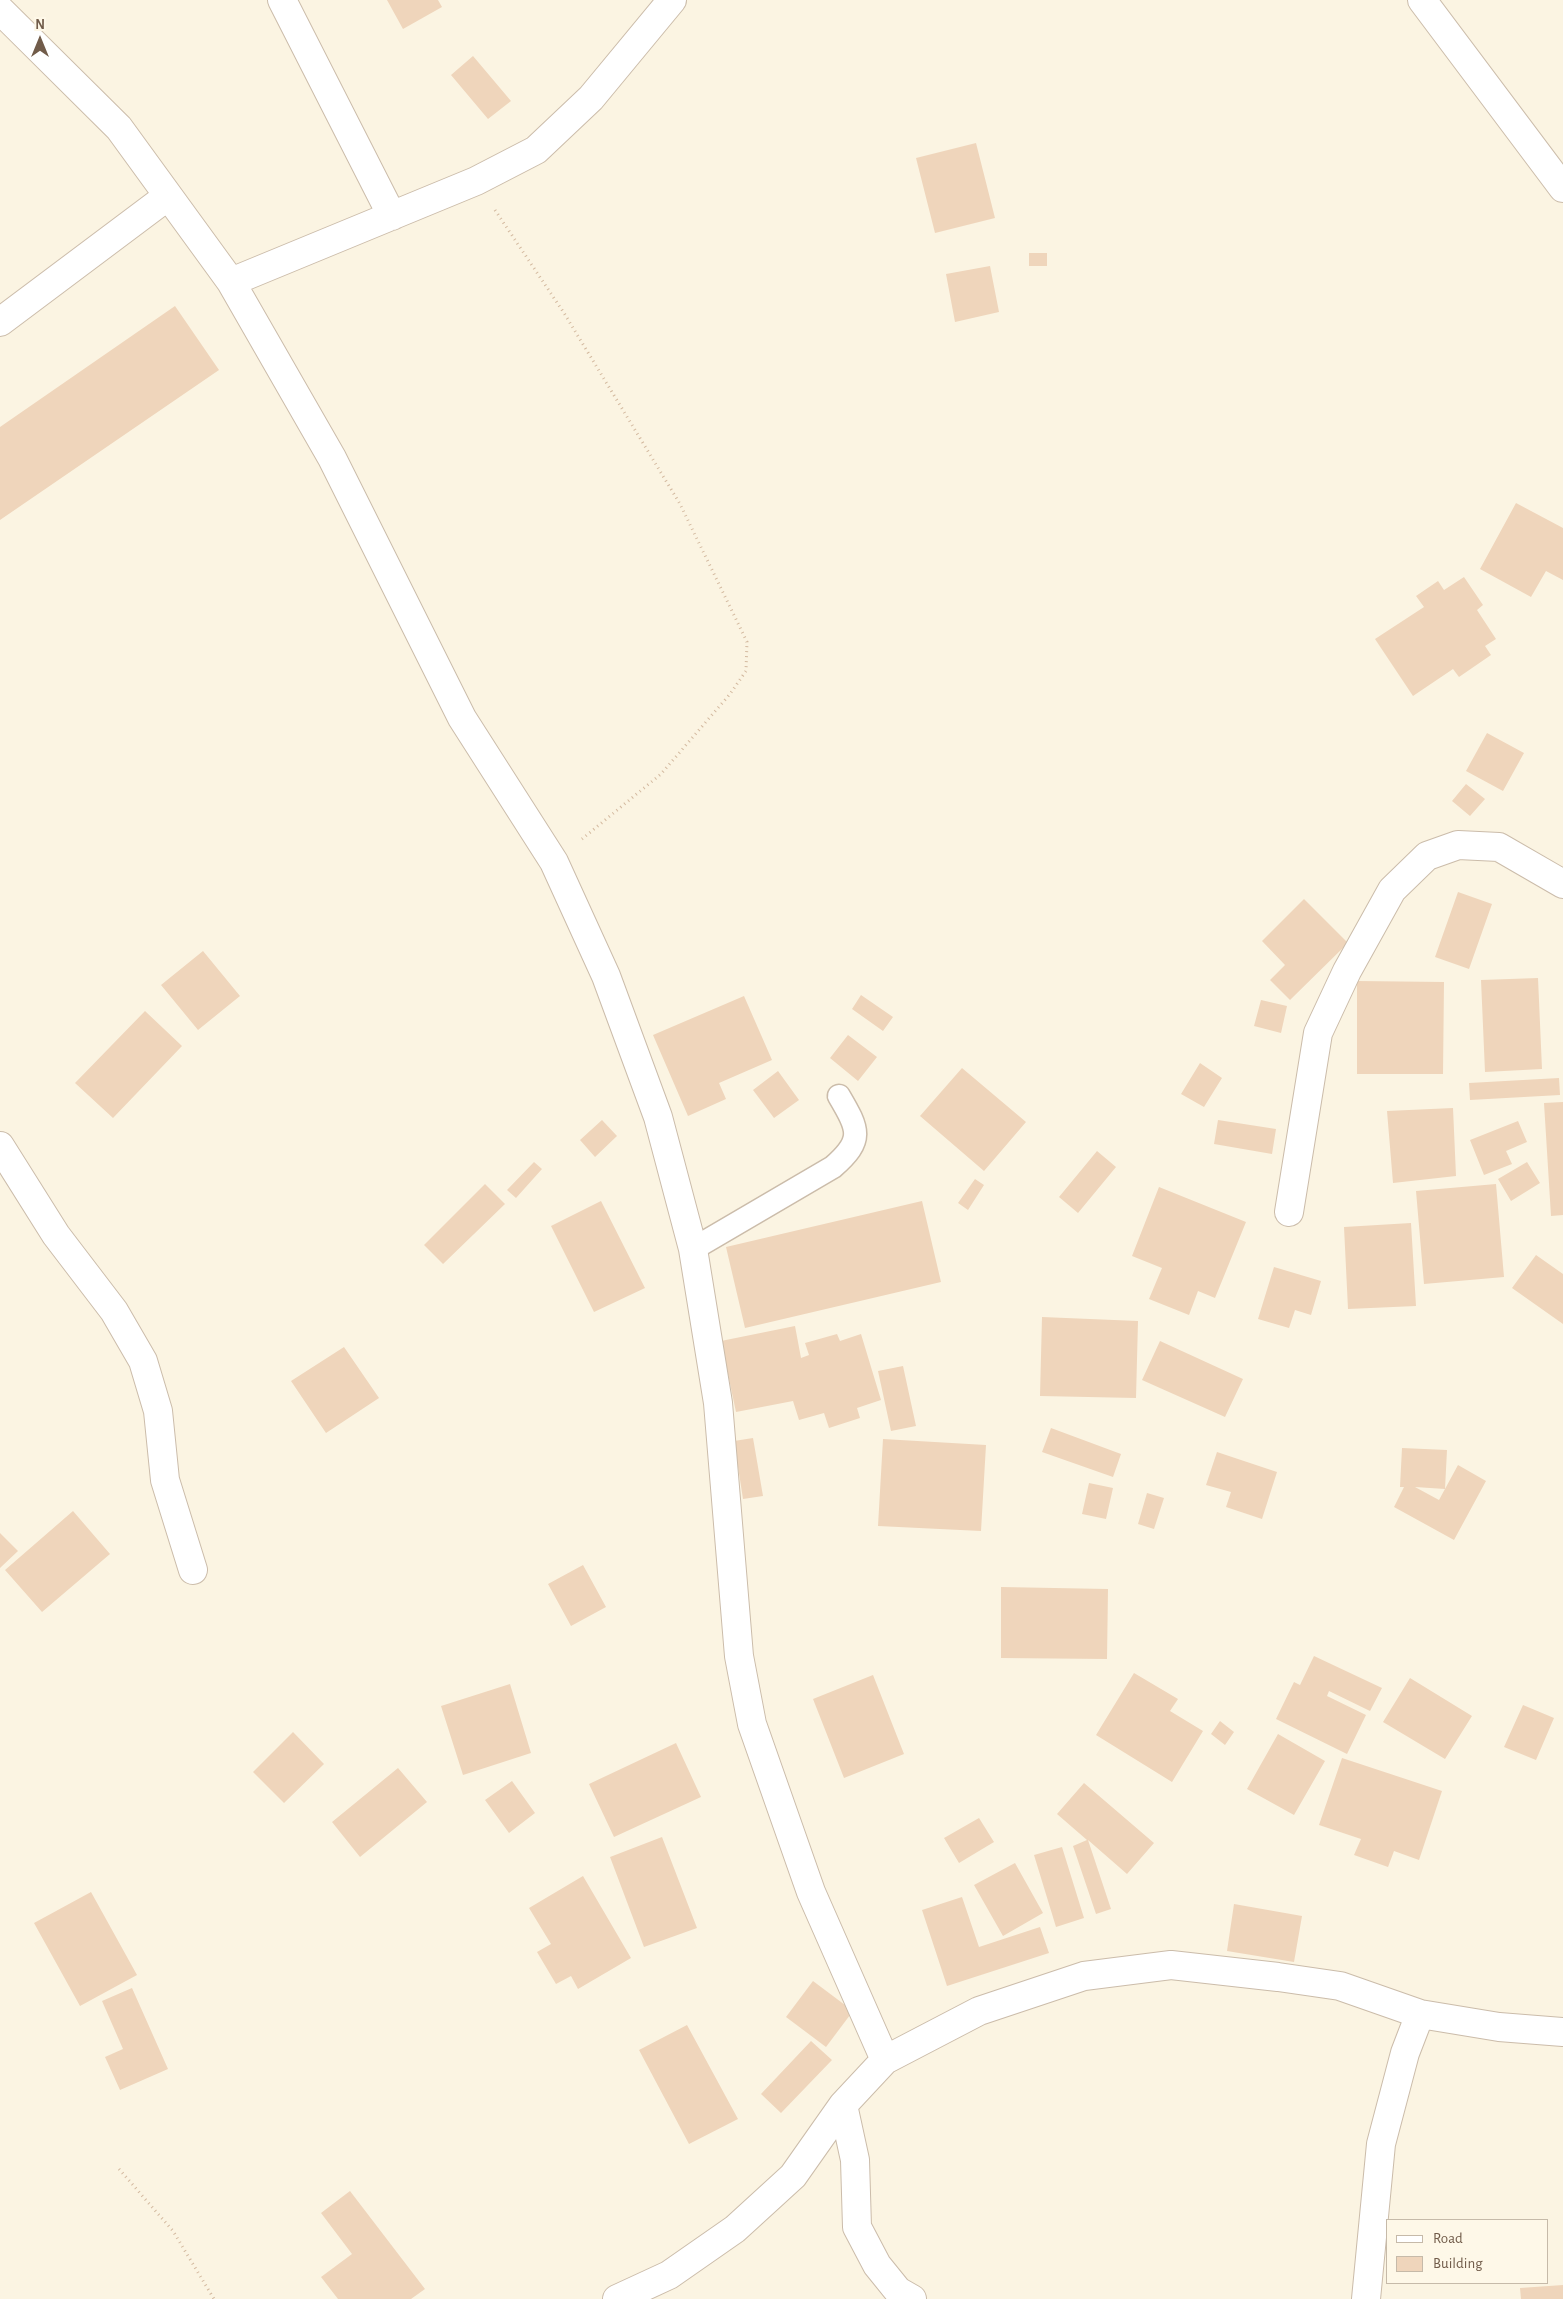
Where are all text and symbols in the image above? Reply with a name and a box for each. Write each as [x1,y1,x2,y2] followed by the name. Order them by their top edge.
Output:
[15,15,65,65] north arrow
[35,18,45,32] text: N
[1386,2219,1548,2284] legend
[1433,2231,1463,2246] text: Road
[1433,2256,1483,2271] text: Building

